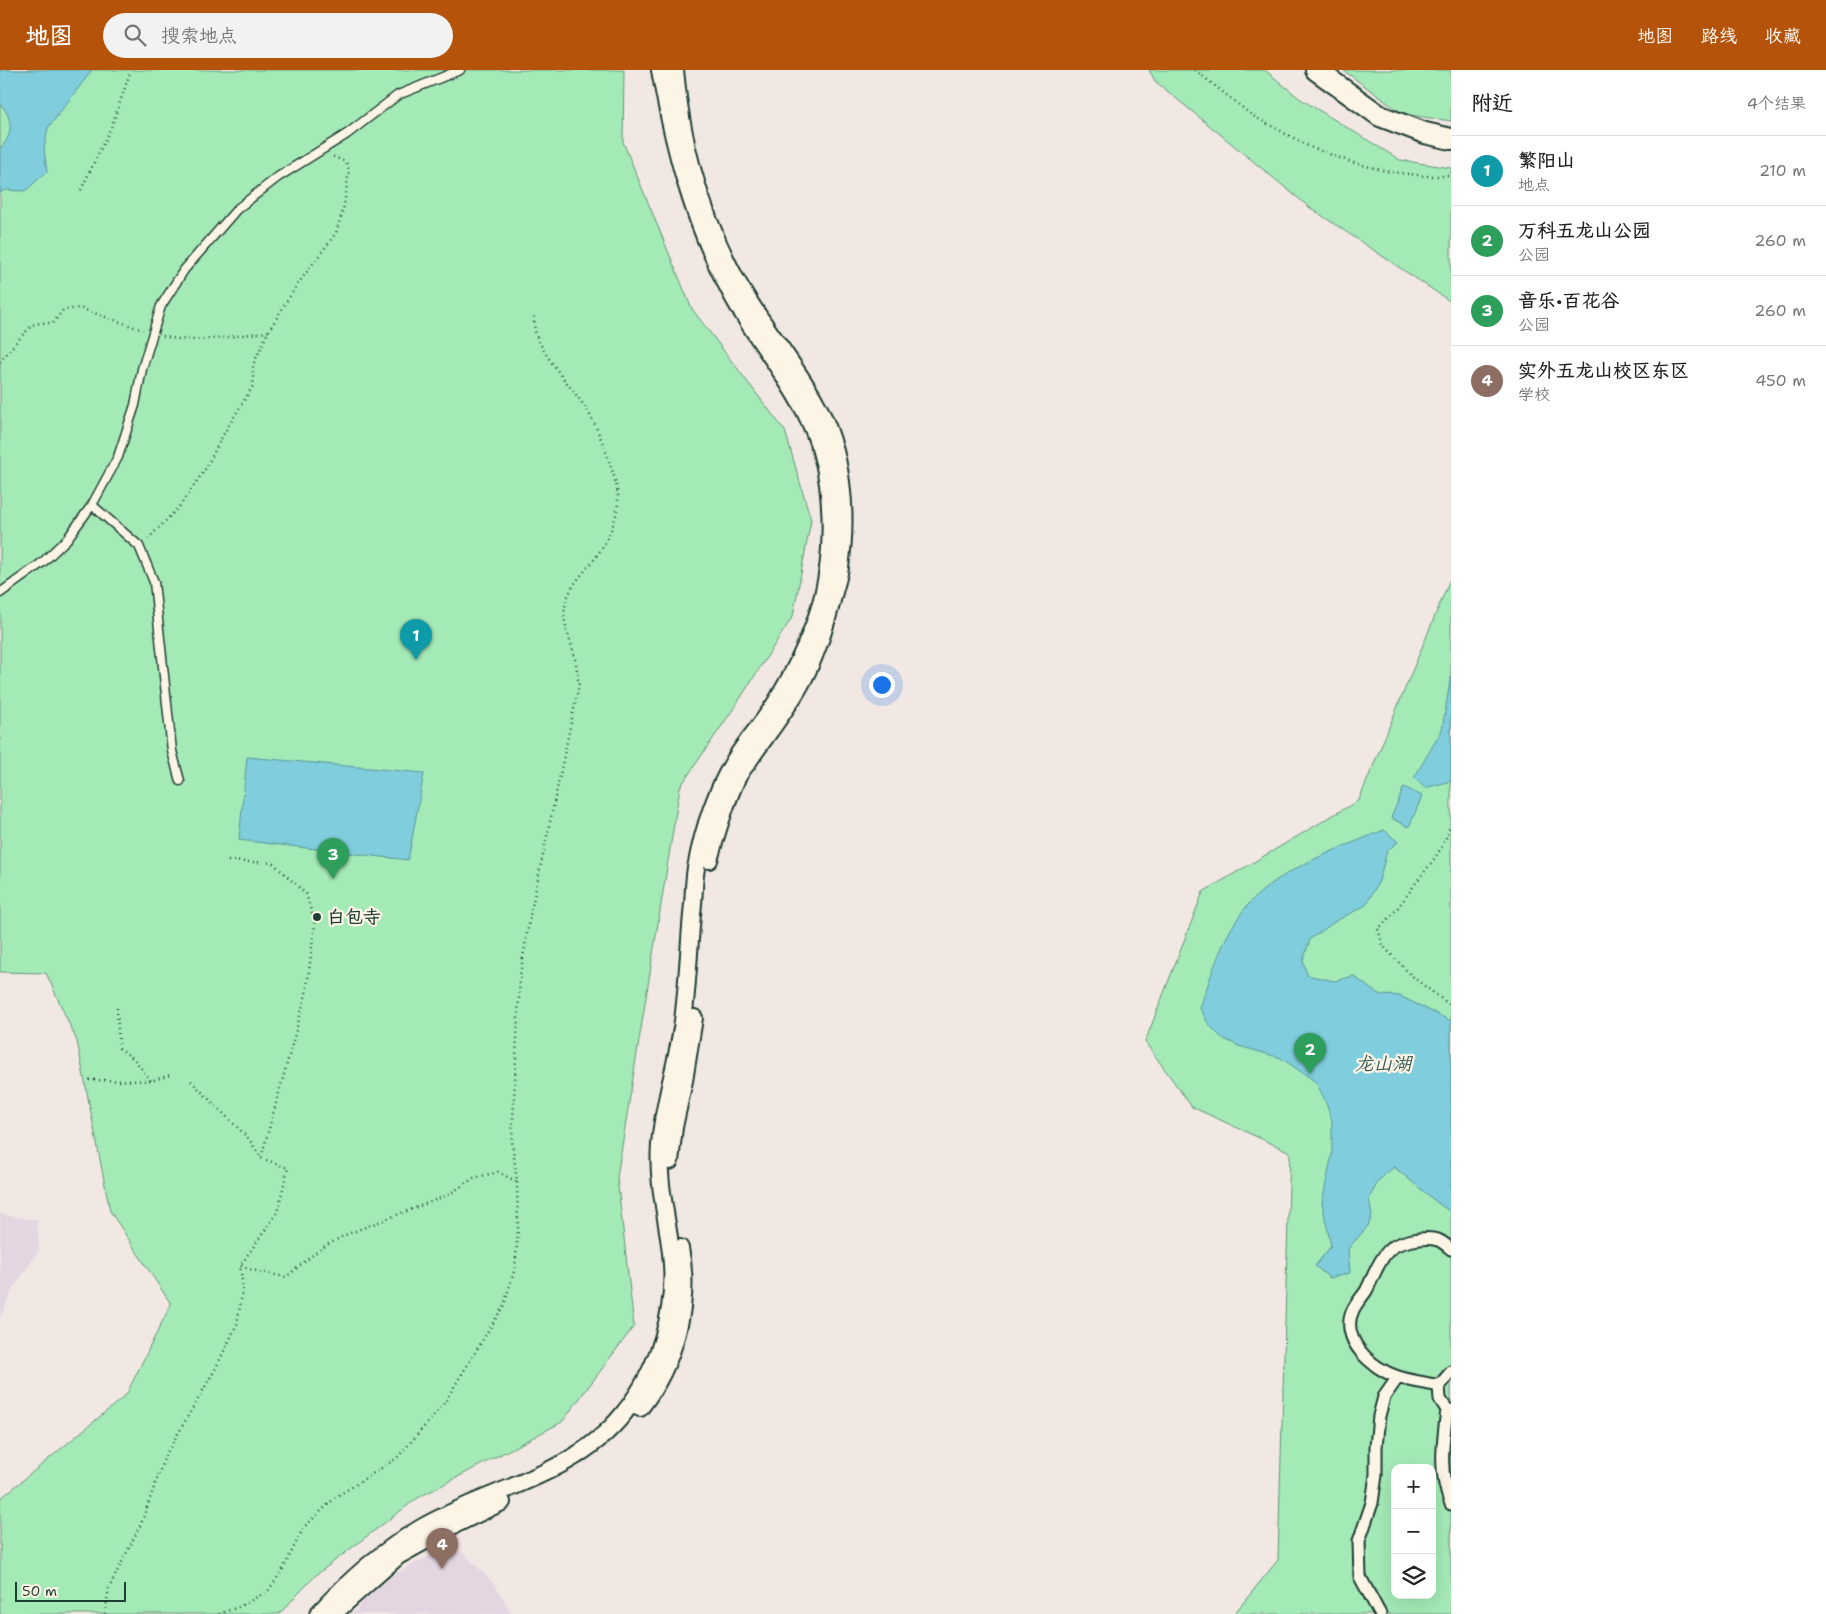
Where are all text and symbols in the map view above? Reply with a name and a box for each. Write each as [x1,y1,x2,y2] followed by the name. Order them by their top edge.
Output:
[103,13,453,58] search box
[25,20,73,52] text: 地图
[121,21,149,49] icon: search
[161,23,237,48] text: 搜索地点
[1637,24,1673,48] text: 地图
[1701,24,1737,48] text: 路线
[1765,24,1801,48] text: 收藏
[1471,89,1513,117] text: 附近
[1747,93,1806,114] text: 4个结果
[1518,148,1575,173] text: 繁阳山
[1483,160,1491,181] text: 1
[1759,160,1806,181] text: 210 m
[1518,174,1550,195] text: 地点
[1518,218,1651,243] text: 万科五龙山公园
[1481,230,1493,251] text: 2
[1754,230,1806,251] text: 260 m
[1518,244,1550,265] text: 公园
[1518,288,1620,313] text: 音乐·百花谷
[1481,300,1493,321] text: 3
[1754,300,1806,321] text: 260 m
[1518,314,1550,335] text: 公园
[1518,358,1689,383] text: 实外五龙山校区东区
[1481,370,1493,391] text: 4
[1755,370,1806,391] text: 450 m
[1518,384,1550,405] text: 学校
[400,619,432,660] pin: 1
[869,672,895,698] your location
[317,838,349,879] pin: 3
[327,905,381,929] place label: 白包寺
[311,911,323,923] marker: 白包寺
[1294,1033,1326,1074] pin: 2
[1354,1051,1413,1076] water label: 龙山湖
[1391,1464,1436,1599] map controls
[1391,1464,1436,1509] button: +
[1391,1509,1436,1554] button: −
[426,1528,458,1569] pin: 4
[1391,1554,1436,1599] button: layers
[15,1579,126,1602] scale bar
[22,1582,57,1600] text: 50 m

